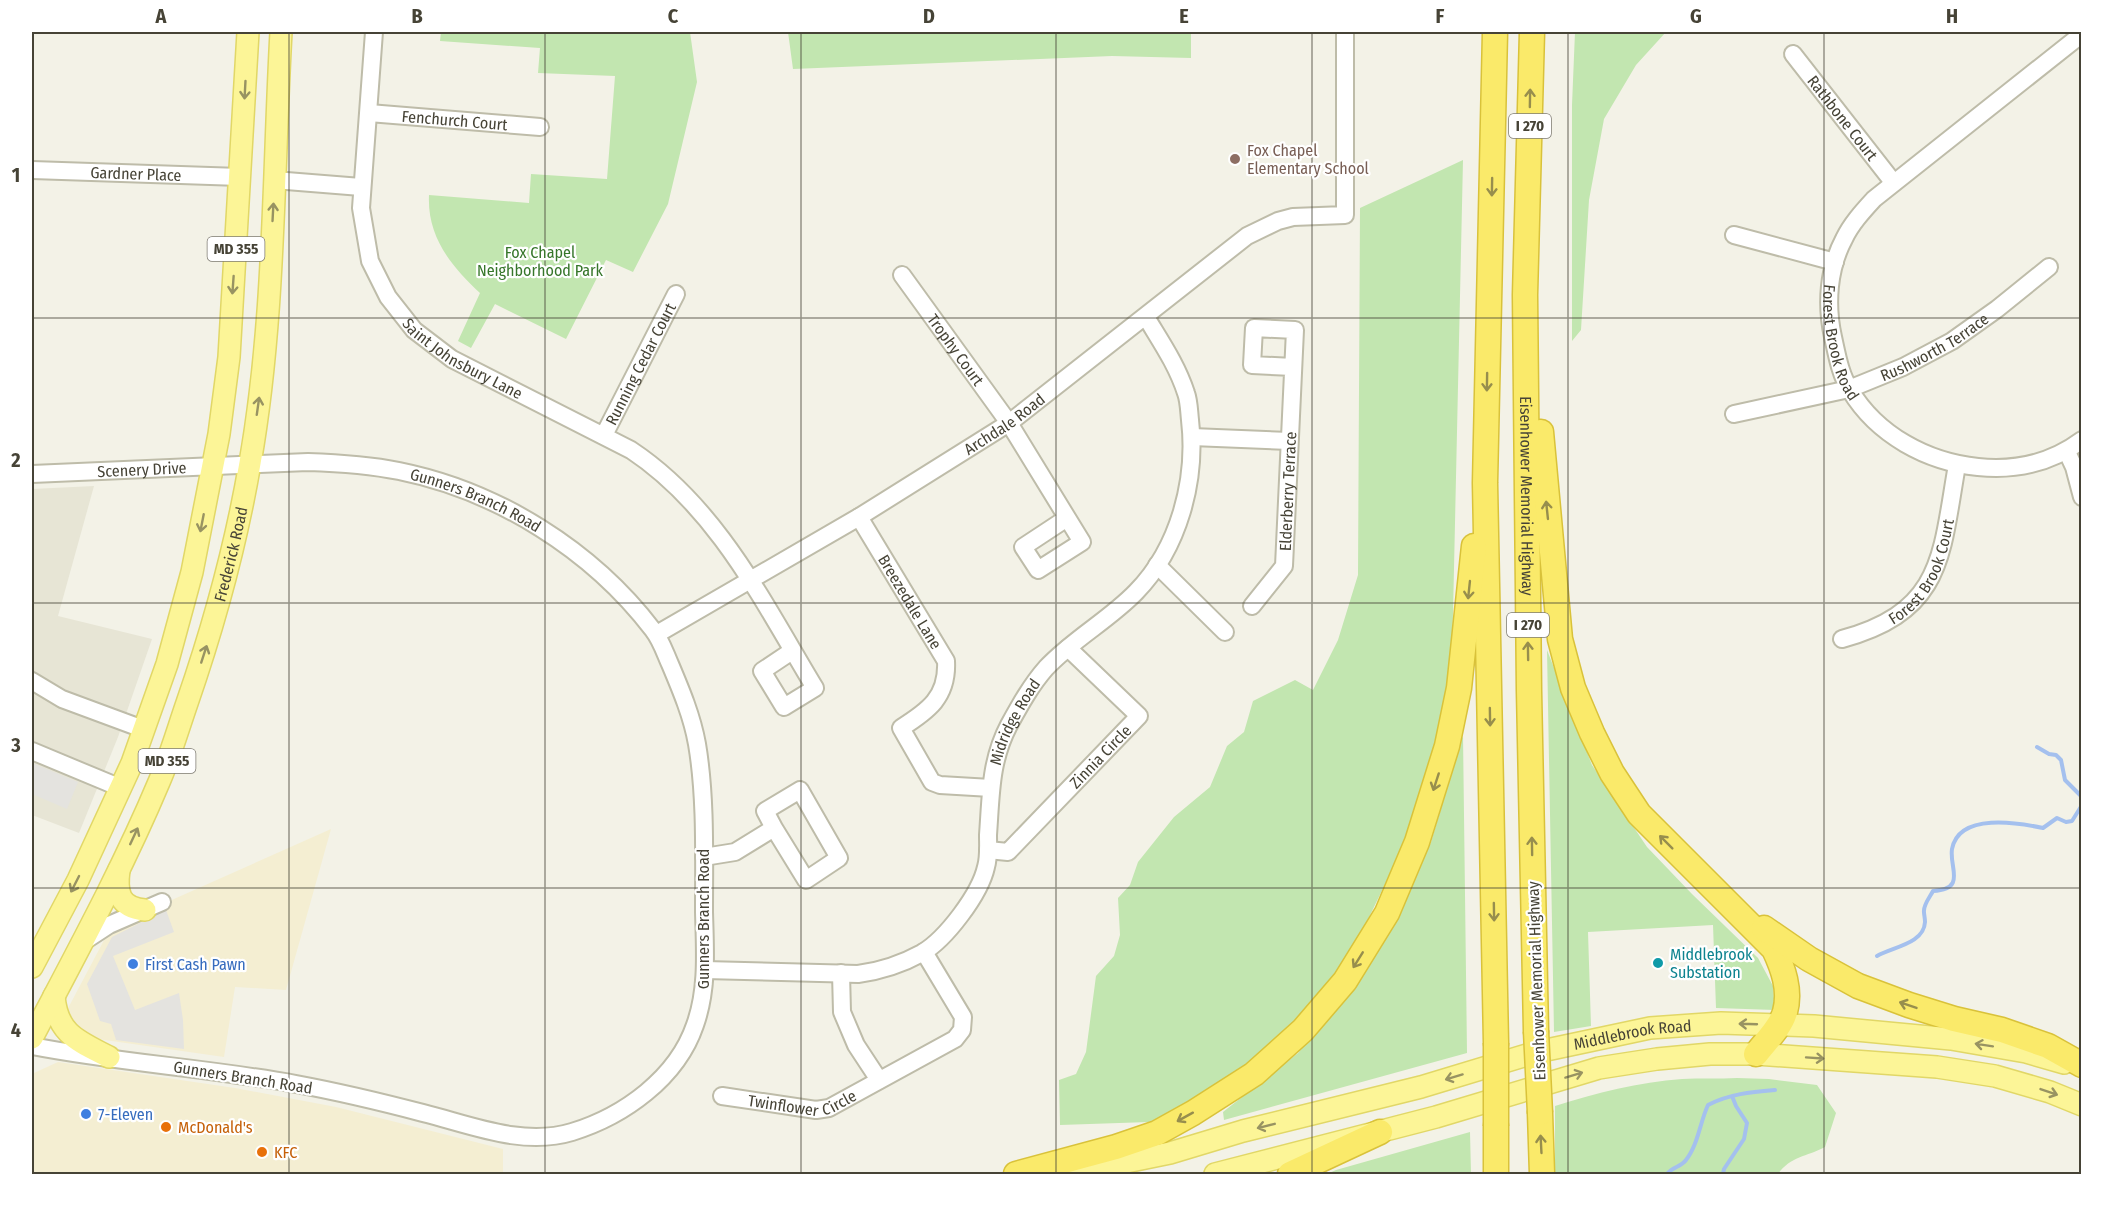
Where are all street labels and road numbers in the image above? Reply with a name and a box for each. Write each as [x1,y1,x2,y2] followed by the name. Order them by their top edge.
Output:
[1803,72,1882,165] street label: Rathbone Court
[401,107,509,134] street label: Fenchurch Court
[1509,114,1551,138] road number: I 270
[90,163,182,185] street label: Gardner Place
[208,237,264,261] road number: MD 355
[1819,284,1863,404] street label: Forest Brook Road
[602,299,680,428] street label: Running Cedar Court
[1877,309,1992,385] street label: Rushworth Terrace
[923,310,988,390] street label: Trophy Court
[398,314,526,403] street label: Saint Johnsbury Lane
[961,390,1049,459] street label: Archdale Road
[1516,396,1537,597] street label: Eisenhower Memorial Highway
[1276,431,1300,551] street label: Elderberry Terrace
[97,458,187,481] street label: Scenery Drive
[408,465,544,536] street label: Gunners Branch Road
[210,505,252,604] street label: Frederick Road
[1885,517,1958,628] street label: Forest Brook Court
[874,551,946,653] street label: Breezedale Lane
[1507,613,1549,637] road number: I 270
[986,675,1044,767] street label: Midridge Road
[1066,721,1135,792] street label: Zinnia Circle
[138,749,195,773] road number: MD 355
[694,849,713,989] street label: Gunners Branch Road
[1523,880,1549,1081] street label: Eisenhower Memorial Highway
[1572,1016,1692,1054] street label: Middlebrook Road
[172,1057,314,1098] street label: Gunners Branch Road
[747,1086,860,1120] street label: Twinflower Circle

